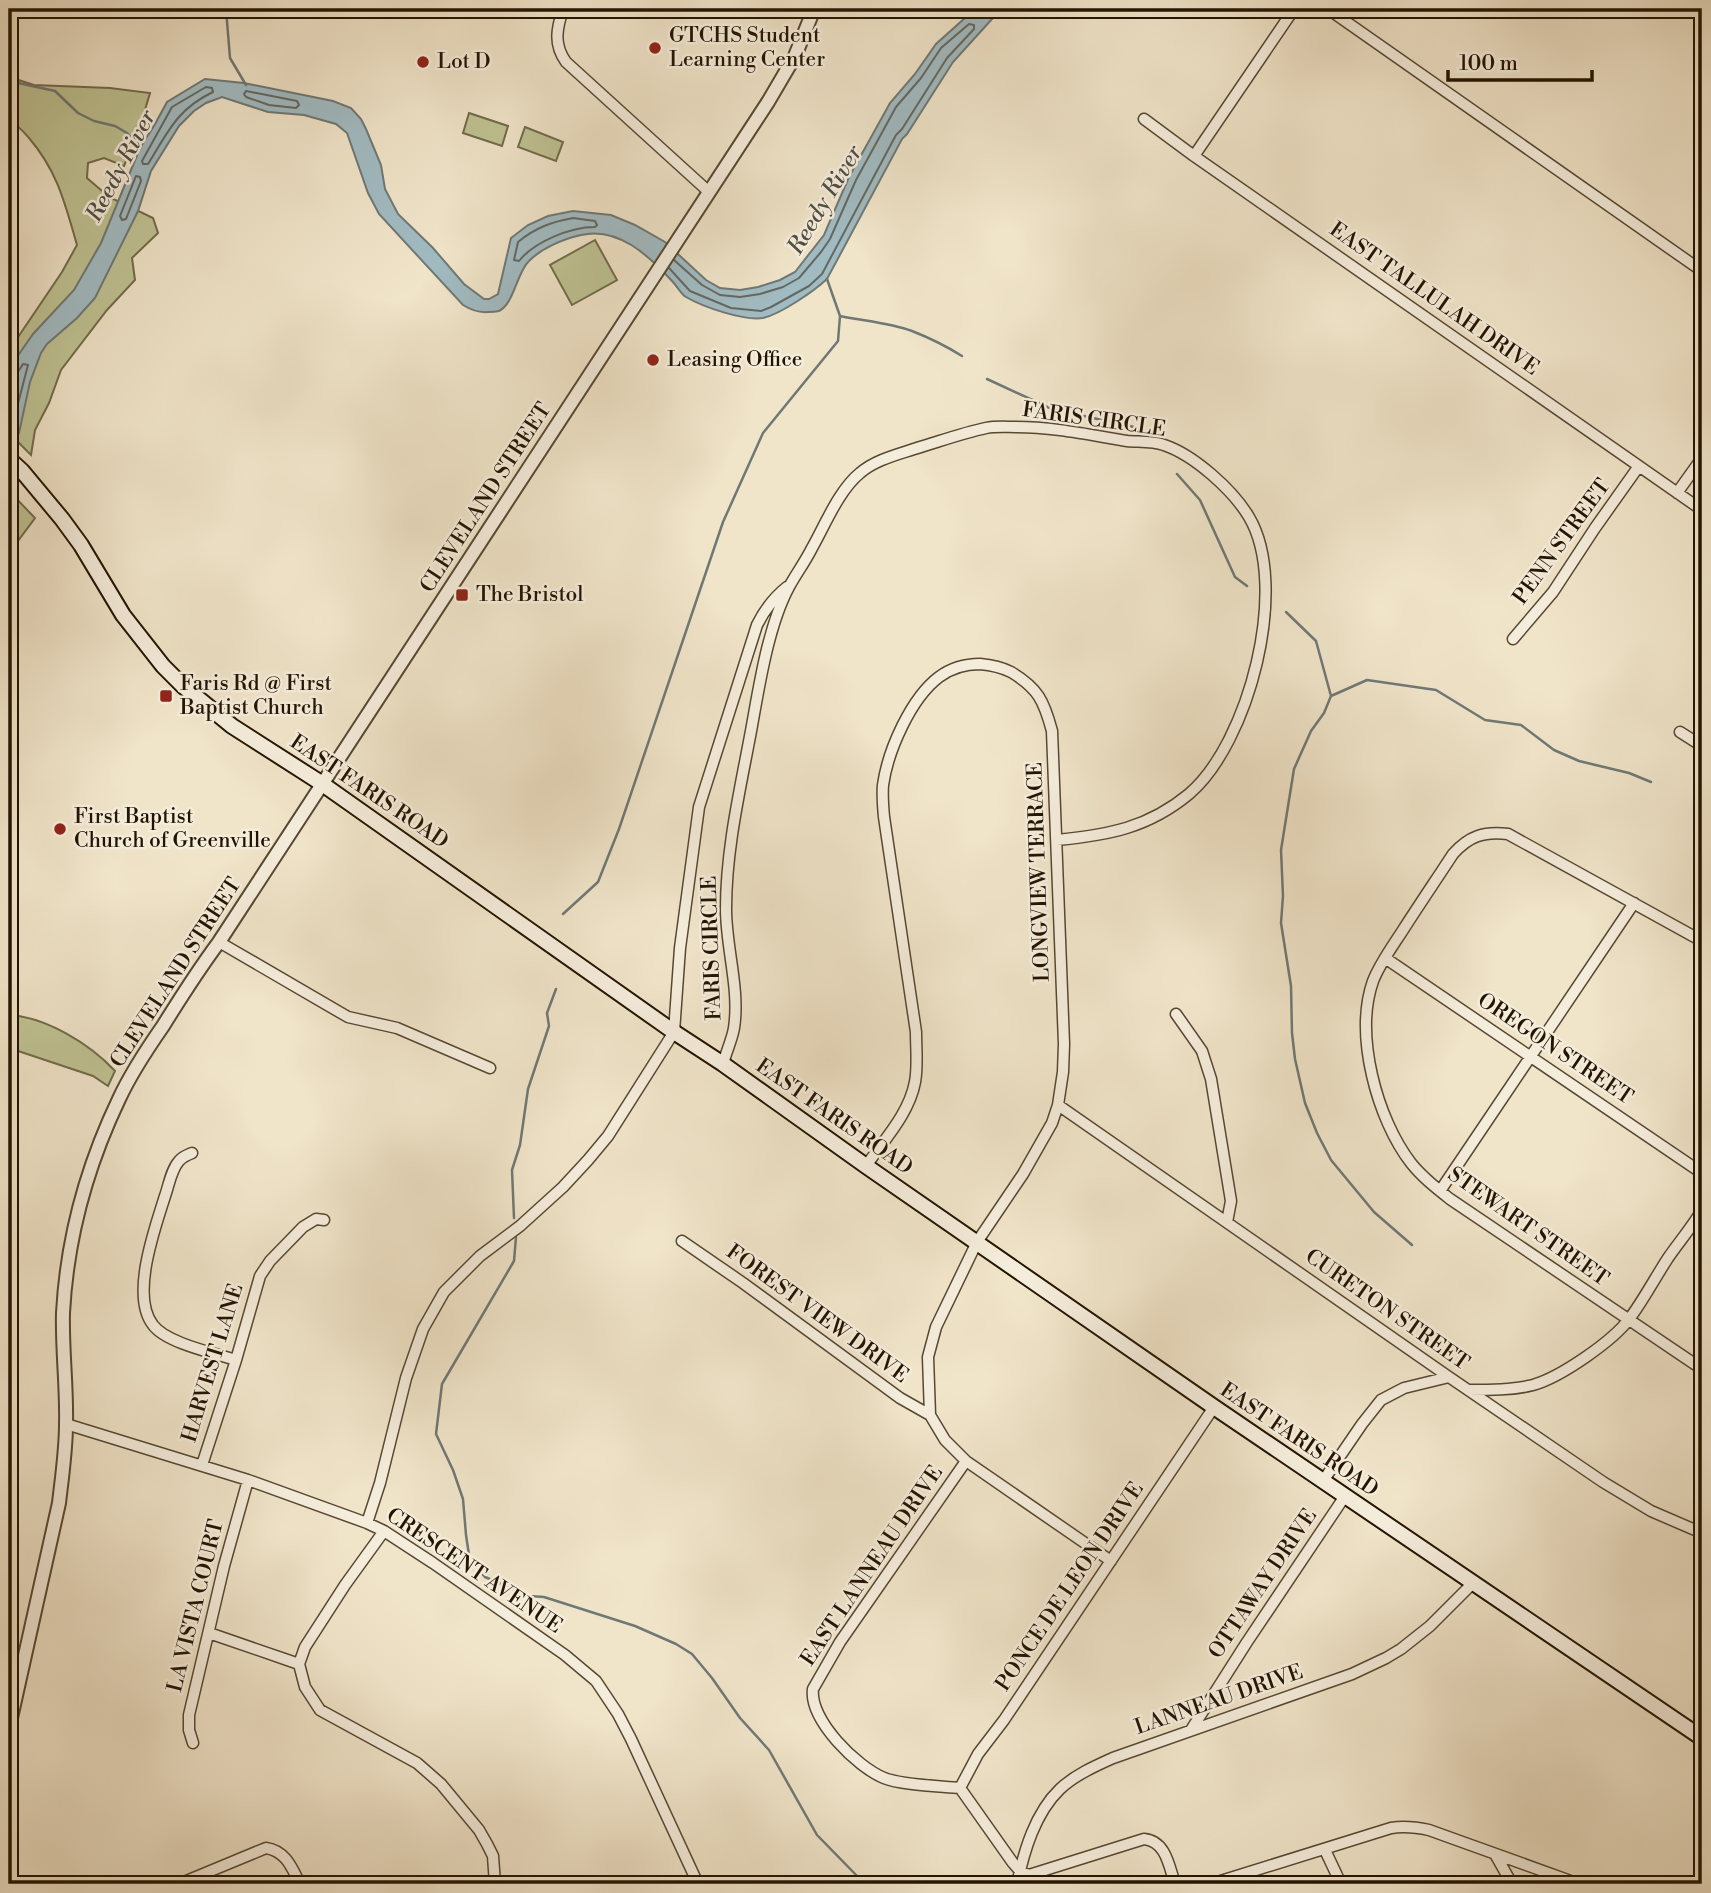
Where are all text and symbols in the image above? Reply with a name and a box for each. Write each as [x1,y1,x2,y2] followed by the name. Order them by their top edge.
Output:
[669,23,825,73] place label: GTCHS Student Learning Center
[1448,38,1592,82] scale bar
[647,40,663,56] marker: GTCHS Student Learning Center
[437,49,491,75] place label: Lot D
[1459,51,1518,77] text: 100 m
[415,54,431,70] marker: Lot D
[79,104,163,228] water label: Reedy River
[781,139,869,261] water label: Reedy River
[1324,217,1544,381] street label: EAST TALLULAH DRIVE
[667,347,802,373] place label: Leasing Office
[645,352,661,368] marker: Leasing Office
[1020,397,1168,443] street label: FARIS CIRCLE
[415,398,557,598] street label: CLEVELAND STREET
[1508,474,1616,610] street label: PENN STREET
[476,582,584,608] place label: The Bristol
[454,587,470,603] marker: The Bristol
[179,671,333,721] place label: Faris Rd @ First Baptist Church
[158,688,174,704] marker: Faris Rd @ First Baptist Church
[285,729,453,855] street label: EAST FARIS ROAD
[1022,762,1056,982] street label: LONGVIEW TERRACE
[74,804,271,854] place label: First Baptist Church of Greenville
[52,821,68,837] marker: First Baptist Church of Greenville
[105,873,247,1073] street label: CLEVELAND STREET
[696,875,728,1021] street label: FARIS CIRCLE
[1472,987,1638,1111] street label: OREGON STREET
[751,1053,917,1181] street label: EAST FARIS ROAD
[1443,1162,1614,1292] street label: STEWART STREET
[721,1239,913,1389] street label: FOREST VIEW DRIVE
[1300,1244,1474,1376] street label: CURETON STREET
[177,1281,249,1445] street label: HARVEST LANE
[1215,1377,1383,1503] street label: EAST FARIS ROAD
[795,1461,949,1671] street label: EAST LANNEAU DRIVE
[990,1477,1150,1697] street label: PONCE DE LEON DRIVE
[381,1502,567,1640] street label: CRESCENT AVENUE
[1203,1504,1323,1664] street label: OTTAWAY DRIVE
[162,1517,230,1695] street label: LA VISTA COURT
[1131,1659,1307,1741] street label: LANNEAU DRIVE

